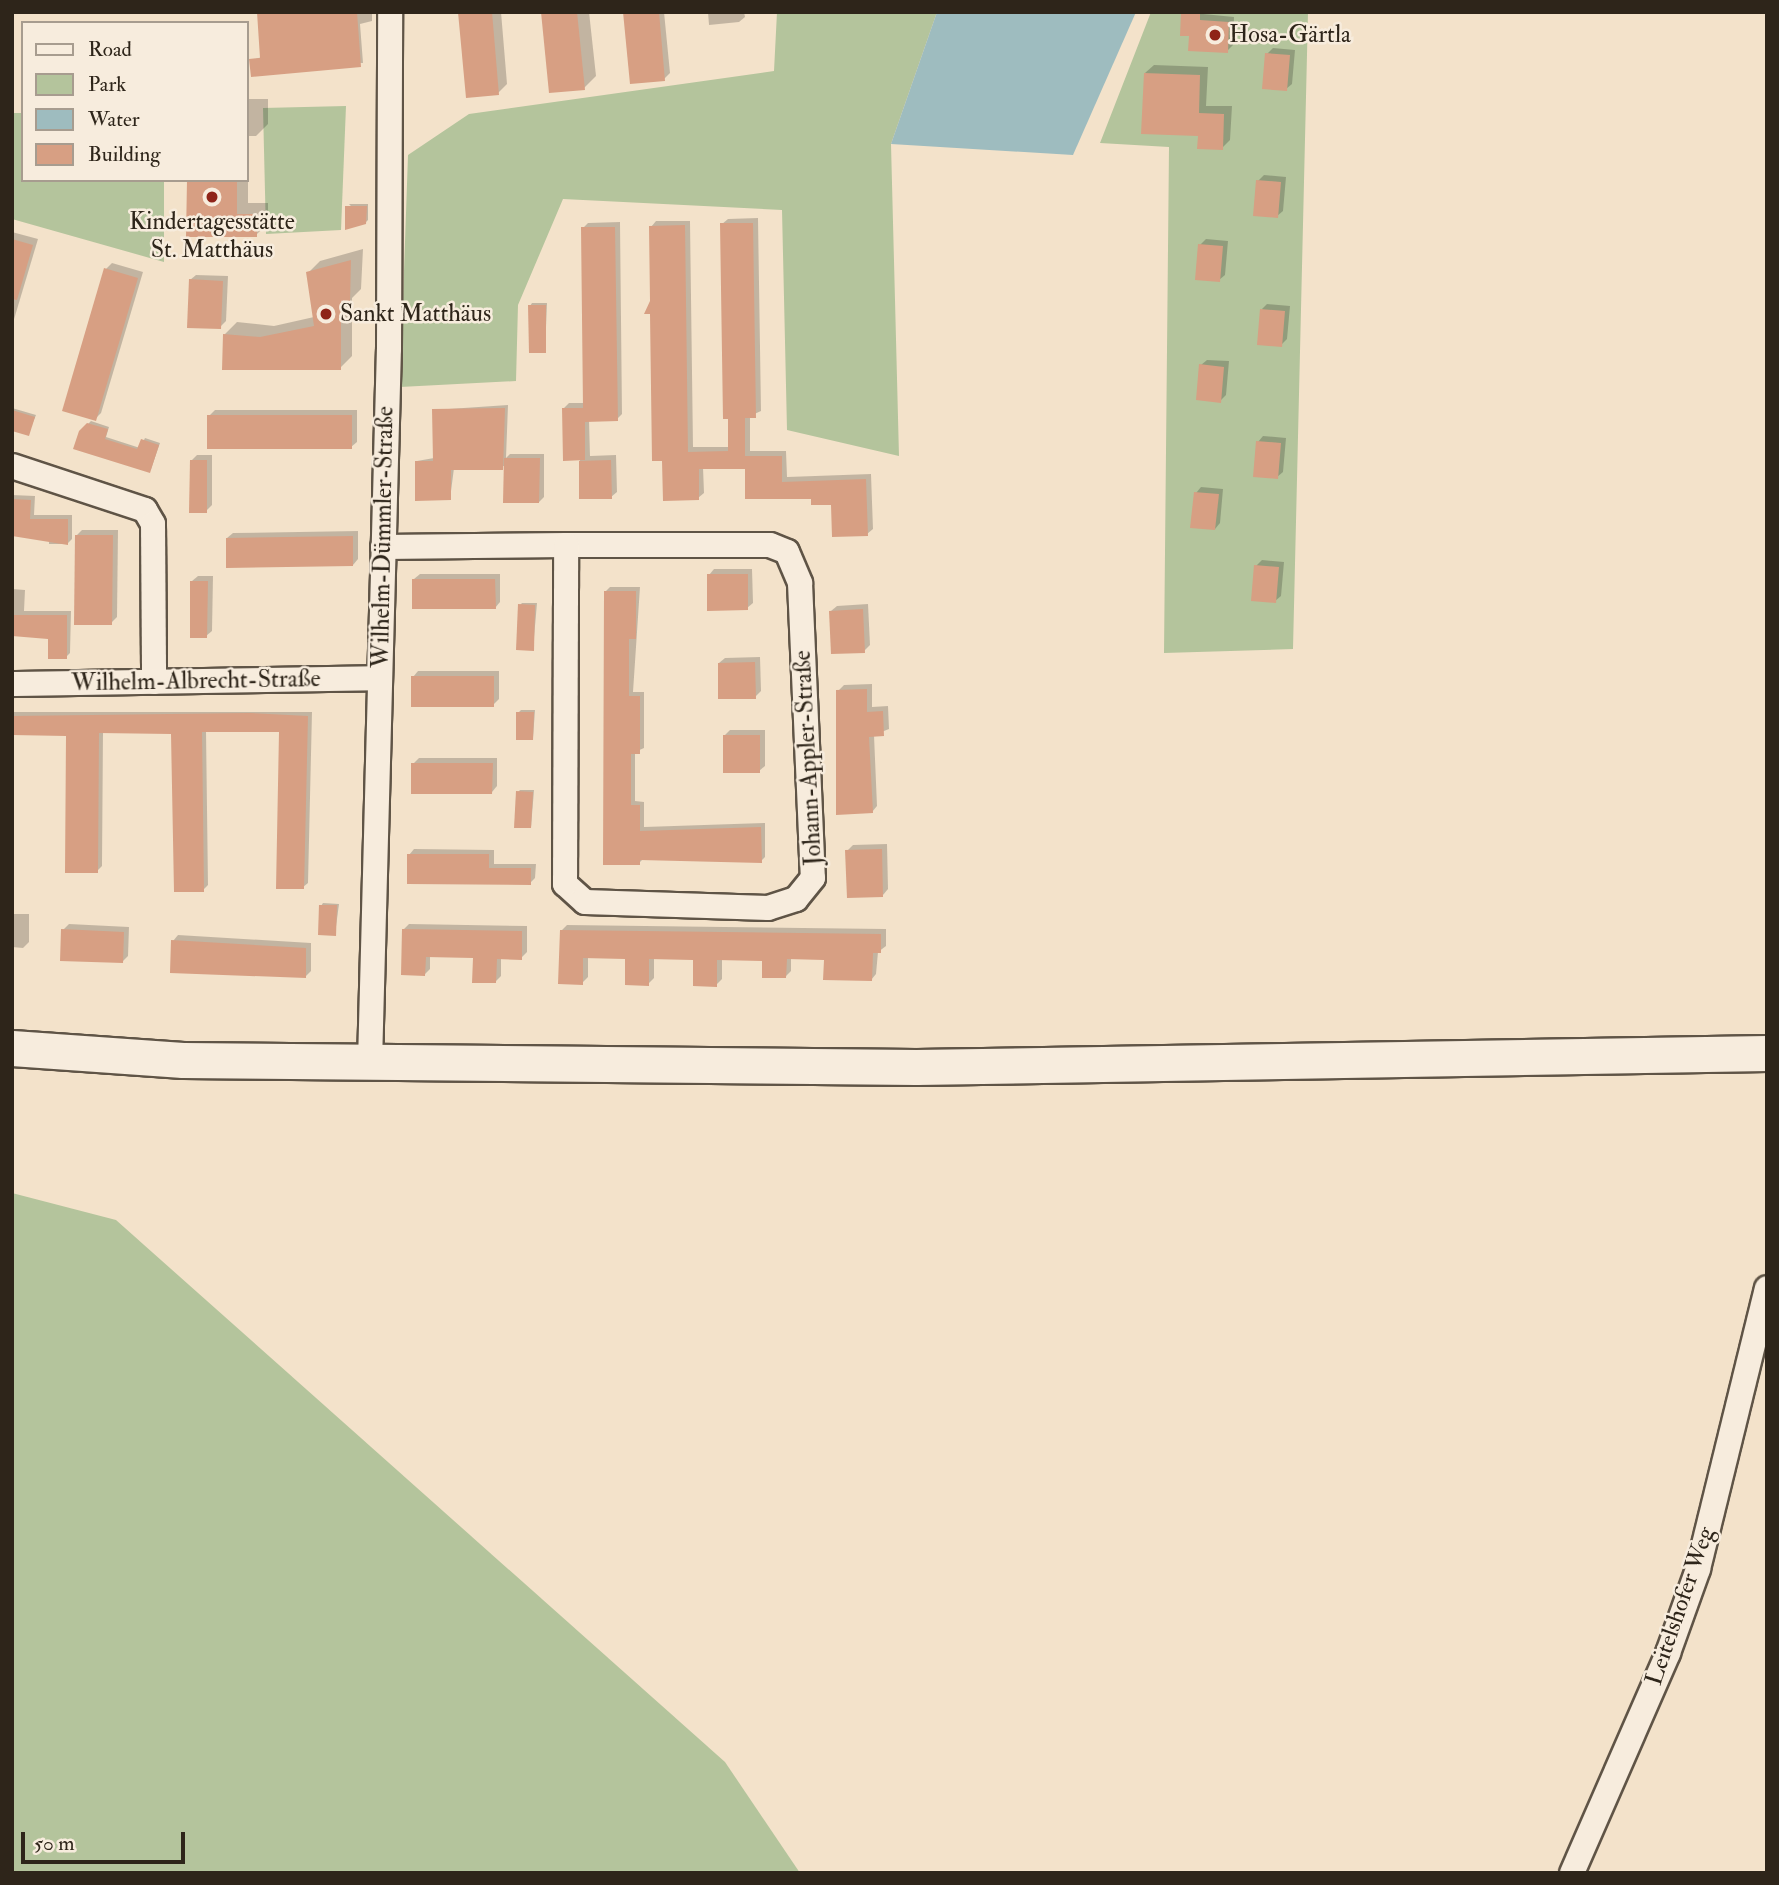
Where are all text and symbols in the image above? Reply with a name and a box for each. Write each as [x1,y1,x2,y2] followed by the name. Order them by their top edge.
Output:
[21,21,248,182] legend
[1229,21,1351,49] place label: Hosa-Gärtla
[1207,27,1223,43] marker: Hosa-Gärtla
[88,36,132,63] text: Road
[88,71,126,98] text: Park
[88,106,140,133] text: Water
[88,141,161,168] text: Building
[204,189,220,205] marker: Kindertagesstätte St. Matthäus
[129,208,295,264] place label: Kindertagesstätte St. Matthäus
[340,300,491,328] place label: Sankt Matthäus
[318,306,334,322] marker: Sankt Matthäus
[366,406,400,668] street label: Wilhelm-Dümmler-Straße
[788,650,828,866] street label: Johann-Appler-Straße
[71,664,321,698] street label: Wilhelm-Albrecht-Straße
[1639,1523,1721,1689] street label: Leitelshofer Weg
[24,1818,189,1862] scale bar
[34,1830,75,1857] text: 50 m

